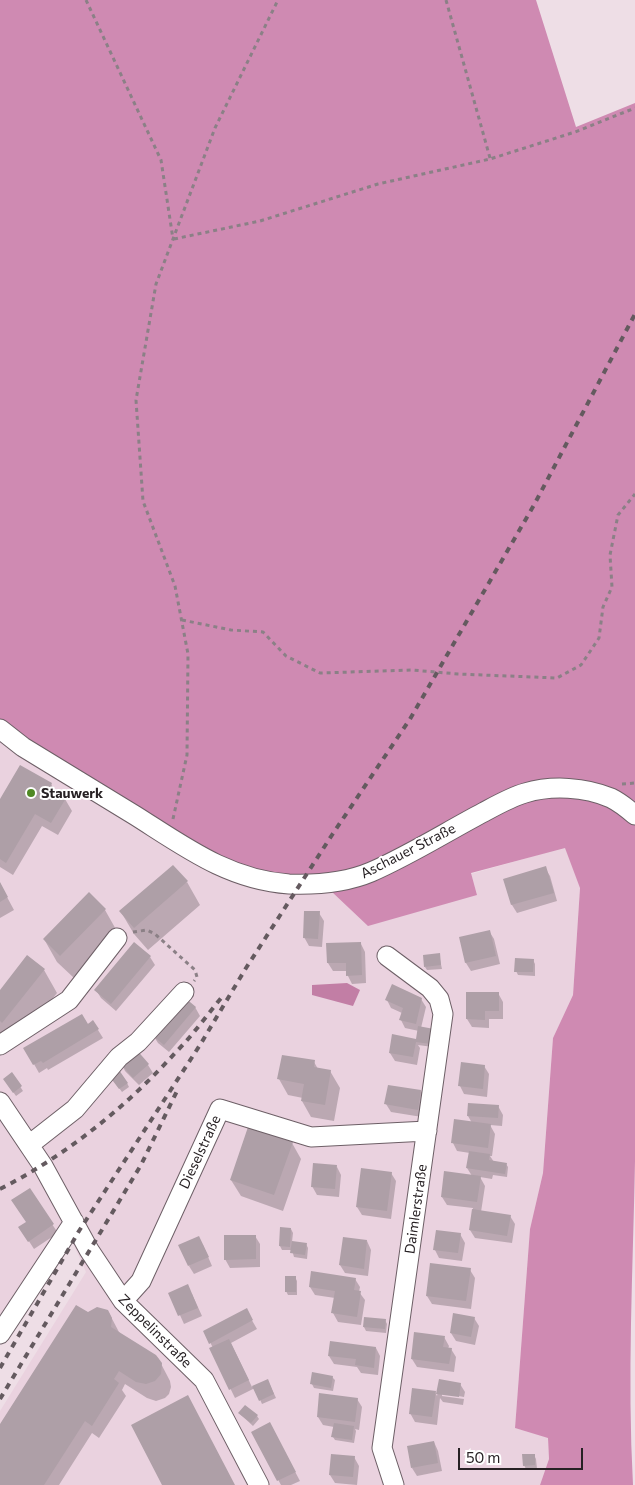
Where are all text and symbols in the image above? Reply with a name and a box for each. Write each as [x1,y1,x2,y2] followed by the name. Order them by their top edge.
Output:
[41,785,103,801] place label: Stauwerk
[25,787,37,799] marker: Stauwerk
[358,820,458,882] street label: Aschauer Straße
[176,1113,224,1191] street label: Dieselstraße
[401,1163,431,1255] street label: Daimlerstraße
[115,1291,195,1371] street label: Zeppelinstraße
[460,1438,585,1470] scale bar
[466,1448,500,1466] text: 50 m

